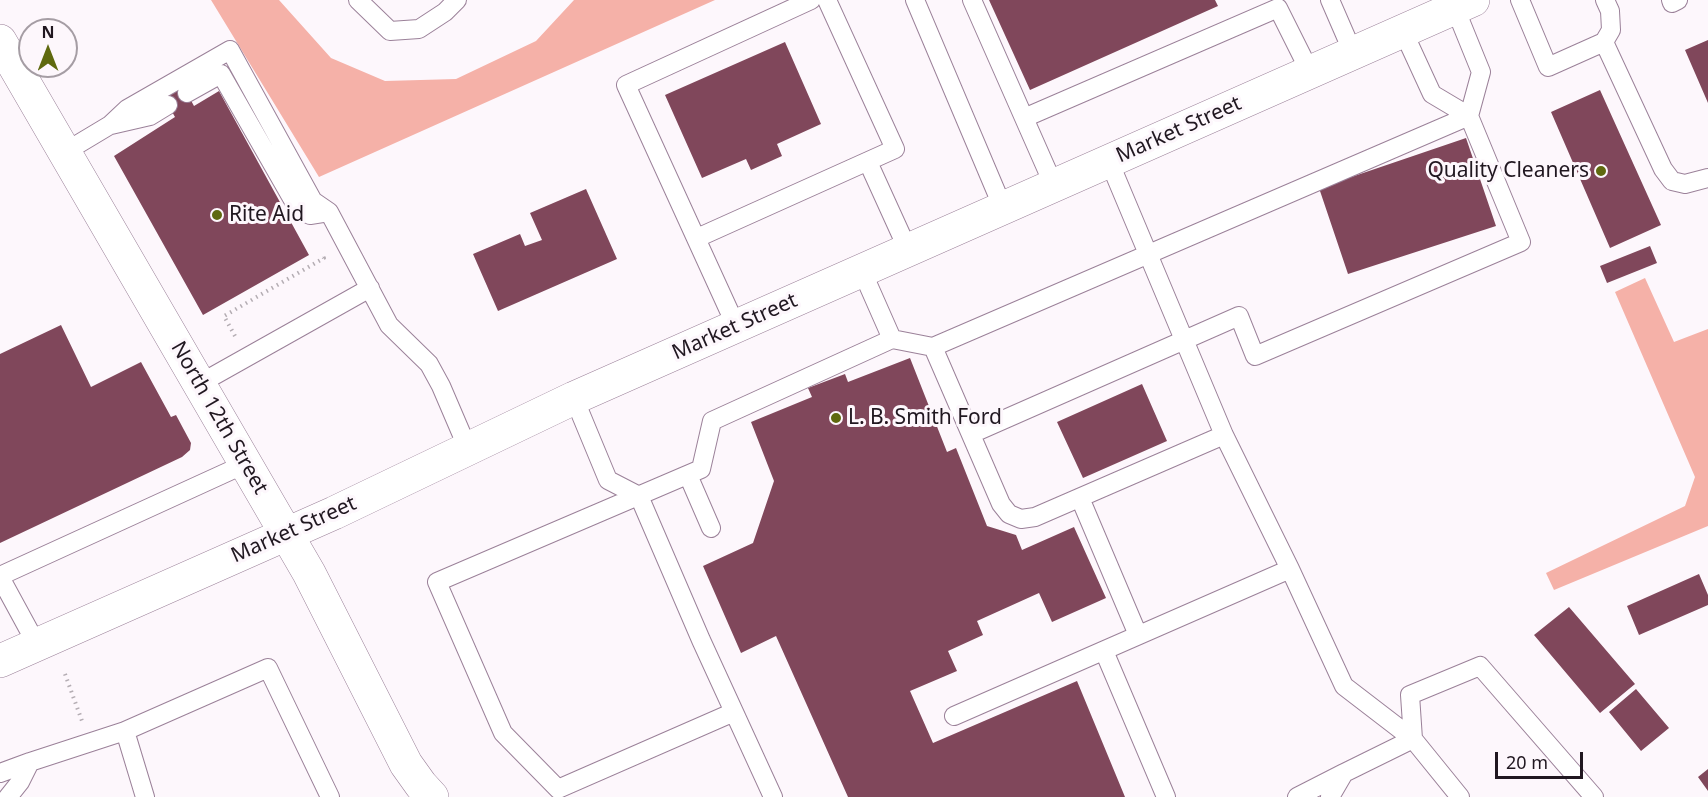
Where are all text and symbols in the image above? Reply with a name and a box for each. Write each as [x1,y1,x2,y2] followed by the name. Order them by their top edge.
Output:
[18,18,78,78] north arrow
[41,21,55,43] text: N
[1113,91,1245,169] street label: Market Street
[1427,158,1589,184] place label: Quality Cleaners
[1594,164,1608,178] marker: Quality Cleaners
[229,202,304,228] place label: Rite Aid
[210,208,224,222] marker: Rite Aid
[669,288,801,366] street label: Market Street
[165,337,273,499] street label: North 12th Street
[848,405,1002,431] place label: L. B. Smith Ford
[829,411,843,425] marker: L. B. Smith Ford
[228,491,360,569] street label: Market Street
[1498,740,1586,778] scale bar
[1506,750,1548,774] text: 20 m

